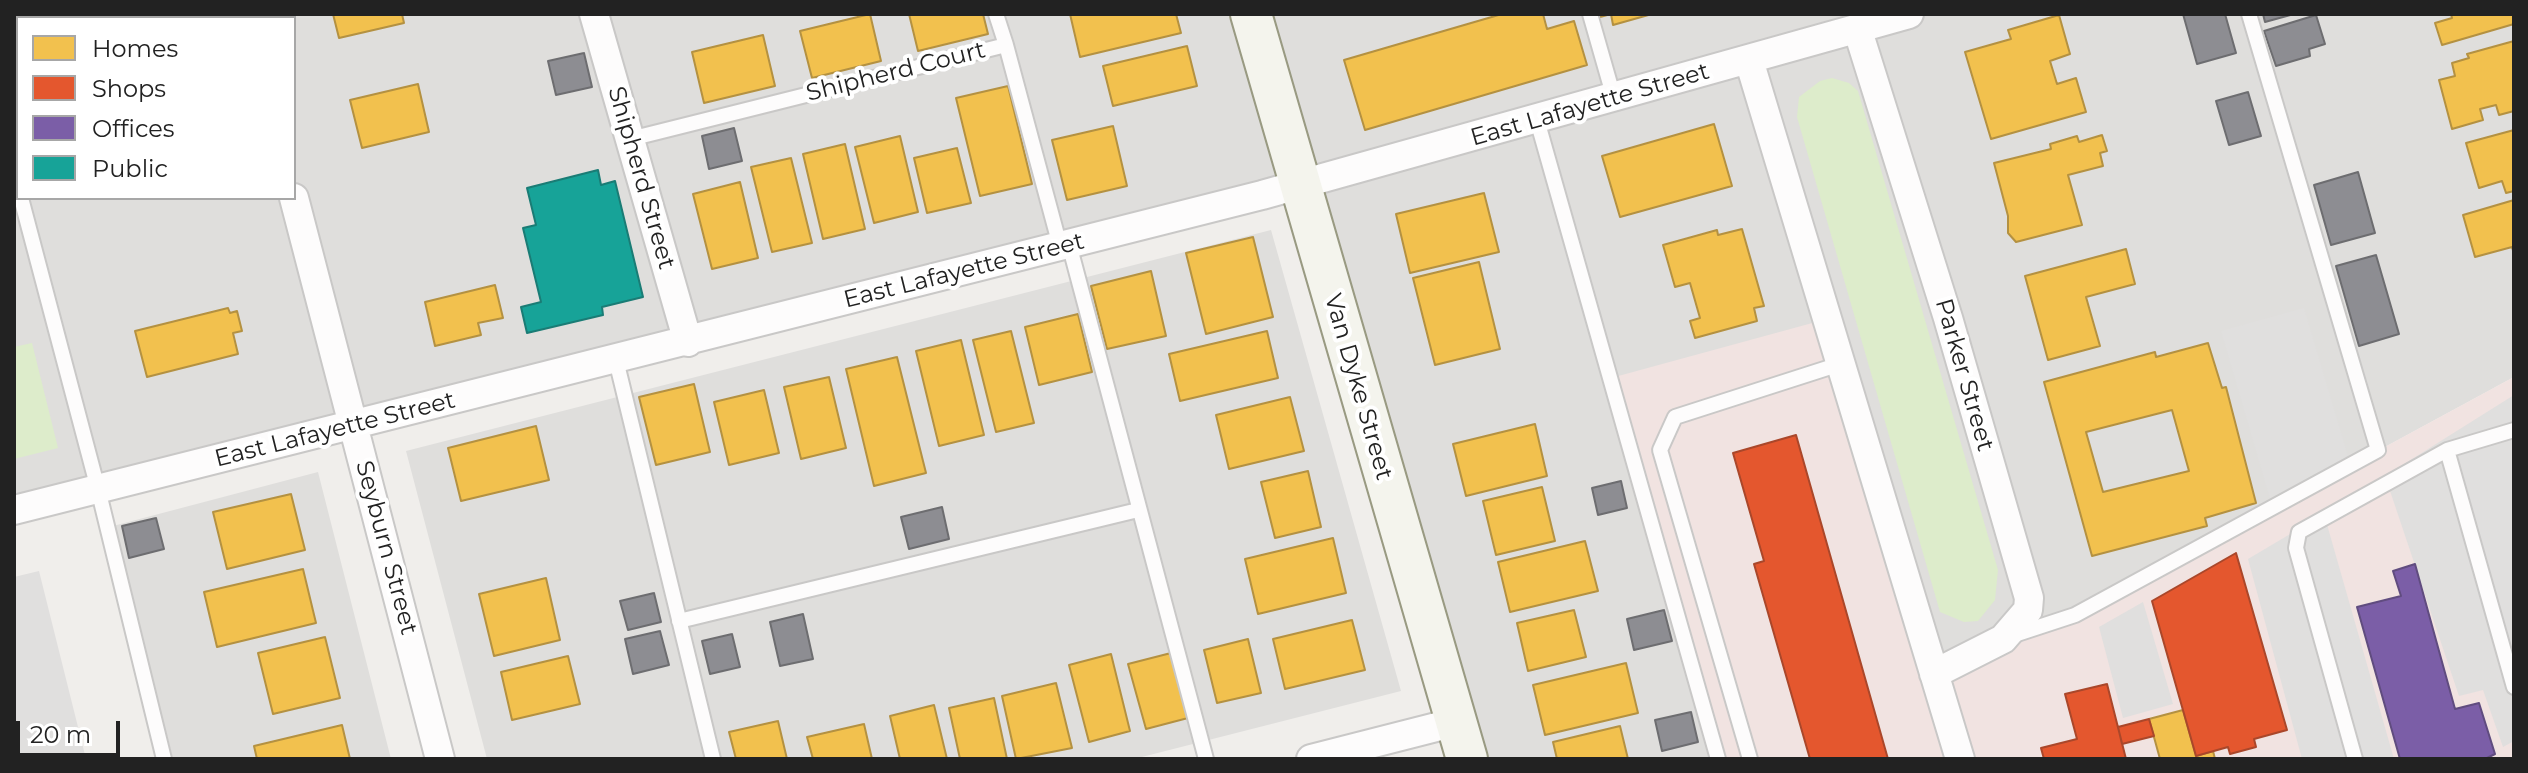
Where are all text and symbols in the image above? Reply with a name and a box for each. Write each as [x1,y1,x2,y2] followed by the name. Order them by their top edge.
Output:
[16,16,296,200] legend
[92,34,178,63] text: Homes
[803,36,989,108] street label: Shipherd Court
[1467,57,1713,153] street label: East Lafayette Street
[92,74,166,103] text: Shops
[601,83,681,273] street label: Shipherd Street
[92,114,174,143] text: Offices
[92,154,168,183] text: Public
[841,227,1087,315] street label: East Lafayette Street
[1318,291,1398,483] street label: Van Dyke Street
[1928,295,2000,455] street label: Parker Street
[212,386,458,474] street label: East Lafayette Street
[349,458,423,638] street label: Seyburn Street
[20,705,124,755] scale bar
[30,720,91,749] text: 20 m

